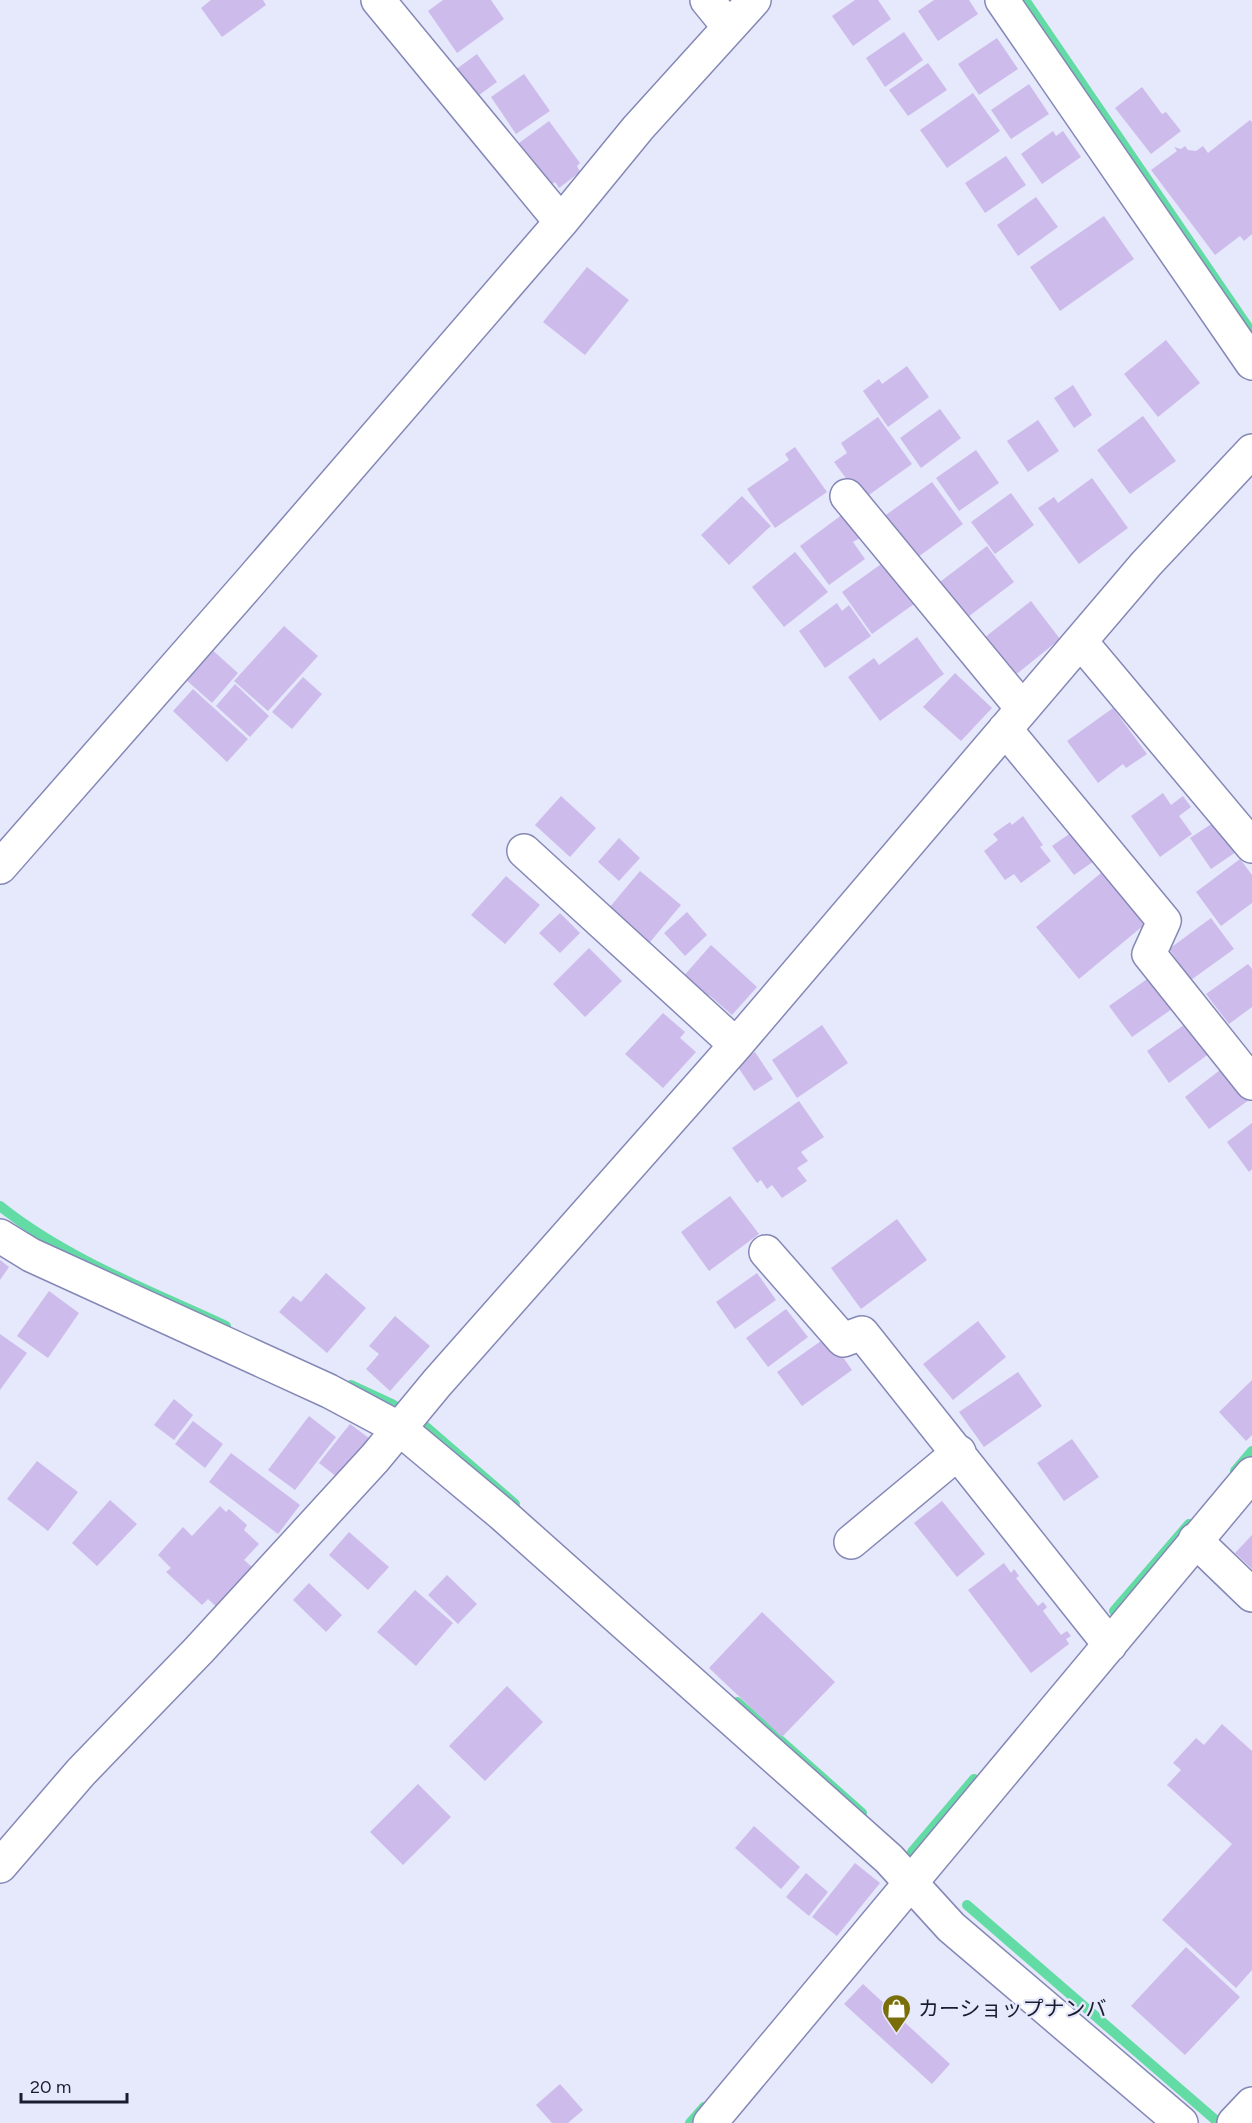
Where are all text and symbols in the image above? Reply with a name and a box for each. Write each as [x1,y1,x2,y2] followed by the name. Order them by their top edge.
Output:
[881,1992,913,2034] shop icon: カーショップナンバ
[918,1996,1107,2021] place label: カーショップナンバ
[21,2066,128,2104] scale bar
[30,2076,71,2098] text: 20 m

